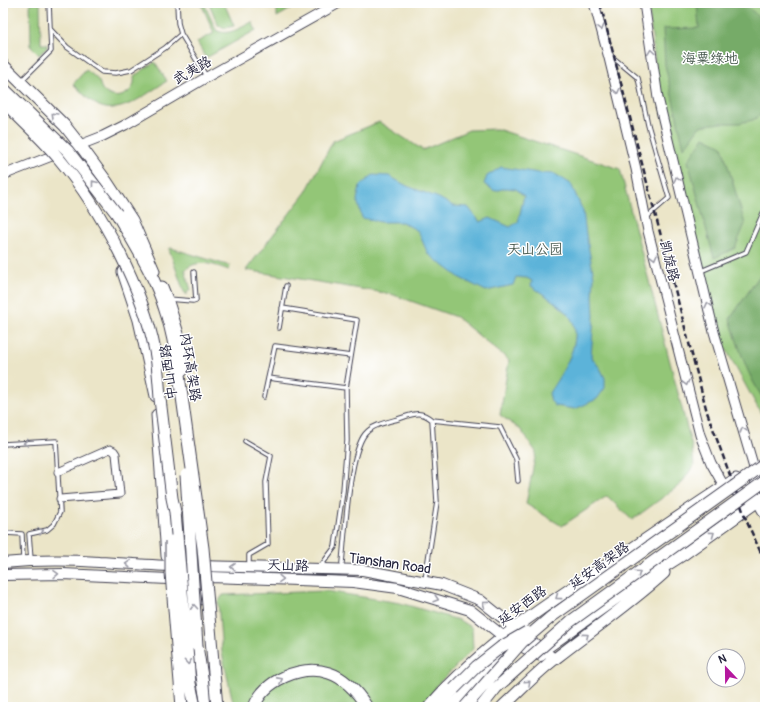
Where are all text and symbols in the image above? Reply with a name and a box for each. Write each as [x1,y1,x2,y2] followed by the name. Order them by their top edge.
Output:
[596,24,605,31] one-way arrow
[647,49,656,55] one-way arrow
[682,50,738,67] park label: 海粟绿地
[170,53,215,88] street label: 武夷路
[613,88,621,94] one-way arrow
[51,112,59,120] one-way arrow
[674,176,682,182] one-way arrow
[91,181,98,188] one-way arrow
[656,239,683,284] street label: 凯旋路
[507,241,563,258] park label: 天山公园
[649,253,658,260] one-way arrow
[704,302,713,309] one-way arrow
[177,331,204,403] street label: 内环高架路
[157,343,180,401] street label: 中山西路
[682,379,690,386] one-way arrow
[739,427,748,434] one-way arrow
[23,439,29,447] one-way arrow
[37,527,44,536] one-way arrow
[708,531,715,538] one-way arrow
[566,538,633,593] street label: 延安高架路
[348,549,432,578] street label: Tianshan Road
[267,556,309,575] street label: 天山路
[125,559,131,568] one-way arrow
[230,562,236,571] one-way arrow
[53,570,59,578] one-way arrow
[633,571,640,578] one-way arrow
[278,575,284,583] one-way arrow
[495,582,550,629] street label: 延安西路
[556,592,563,599] one-way arrow
[432,594,439,603] one-way arrow
[482,601,489,608] one-way arrow
[190,604,199,610] one-way arrow
[581,633,588,640] one-way arrow
[706,648,746,688] north arrow
[717,652,729,667] text: N
[183,659,192,665] one-way arrow
[276,677,283,684] one-way arrow
[523,680,531,688] one-way arrow

